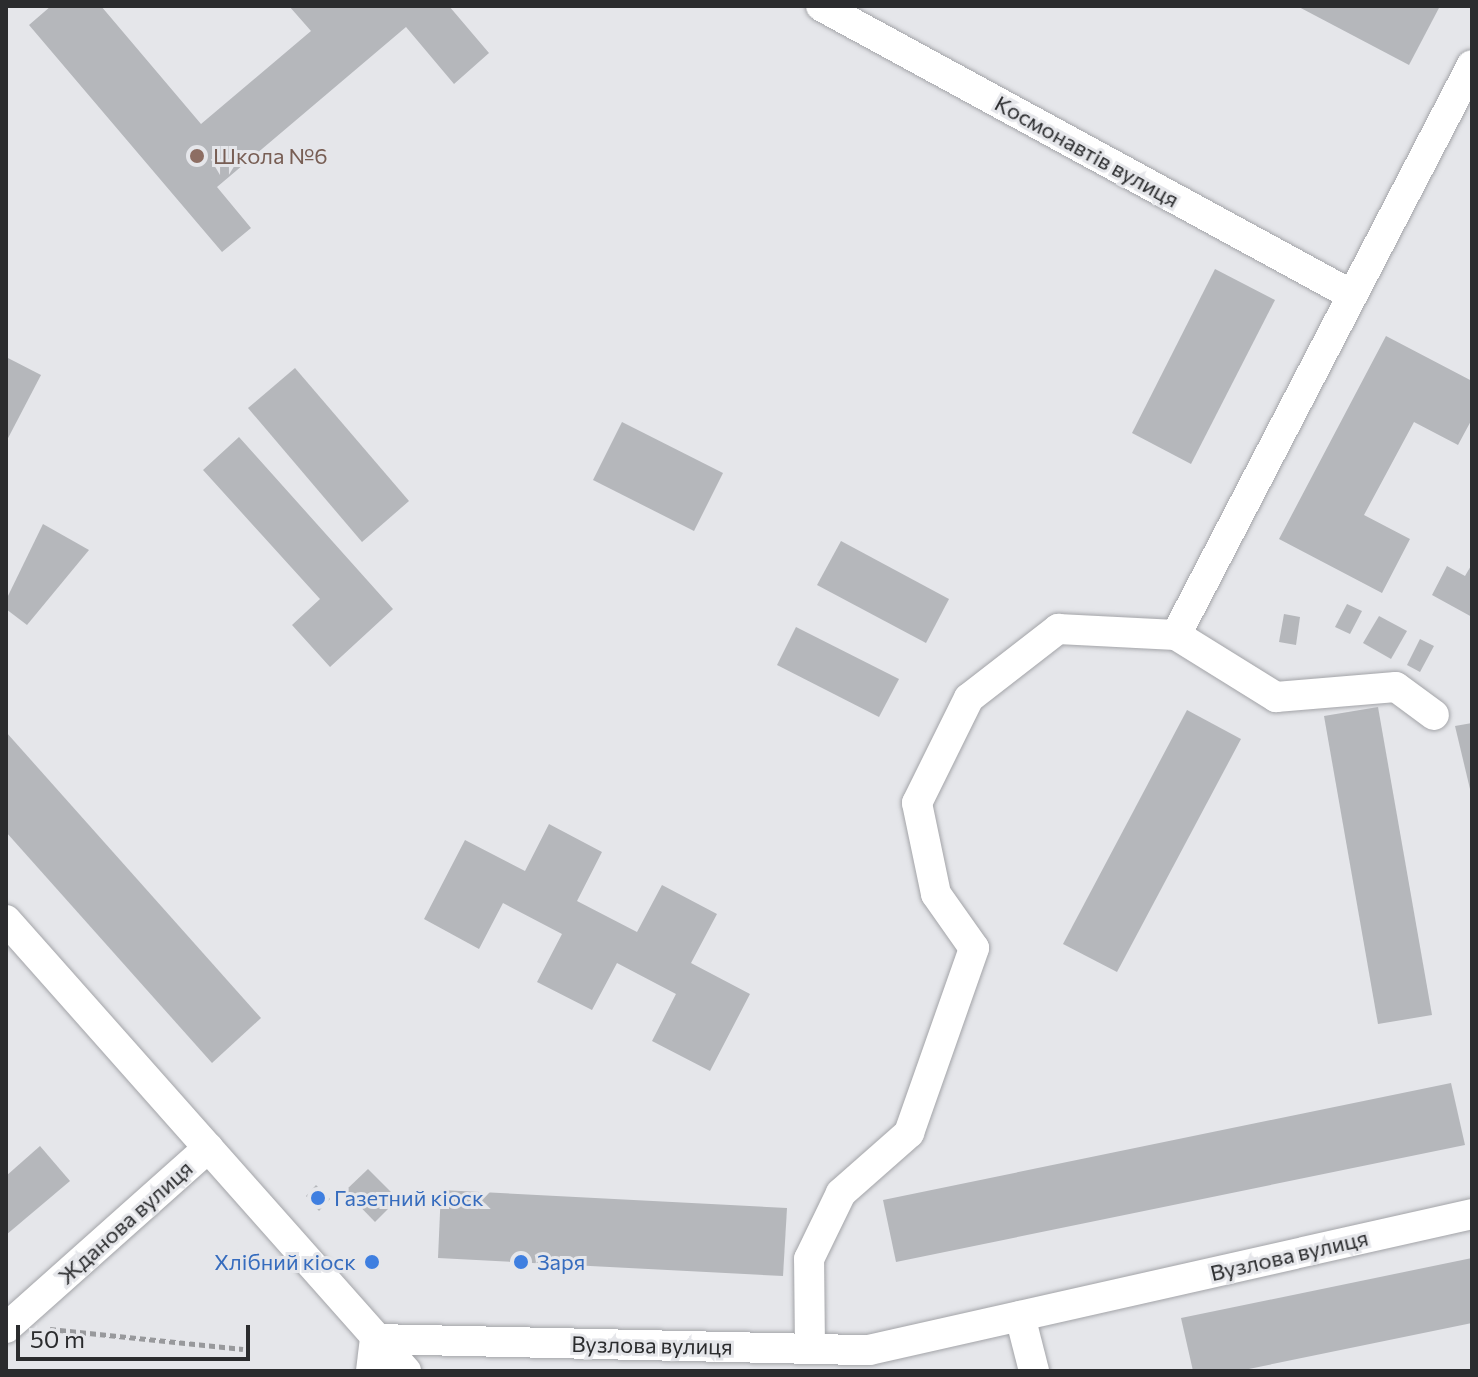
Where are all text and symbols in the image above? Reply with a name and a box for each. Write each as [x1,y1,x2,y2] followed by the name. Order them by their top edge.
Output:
[990,89,1184,213] street label: Космонавтів вулиця
[213,143,328,169] place label: Школа №6
[188,147,206,165] marker: Школа №6
[52,1155,198,1289] street label: Жданова вулиця
[334,1185,484,1211] place label: Газетний кіоск
[309,1189,327,1207] marker: Газетний кіоск
[1207,1224,1371,1286] street label: Вузлова вулиця
[214,1249,356,1275] place label: Хлібний кіоск
[537,1249,585,1275] place label: Заря
[363,1253,381,1271] marker: Хлібний кіоск
[512,1253,530,1271] marker: Заря
[20,1309,254,1359] scale bar
[30,1324,85,1353] text: 50 m
[571,1330,733,1360] street label: Вузлова вулиця

